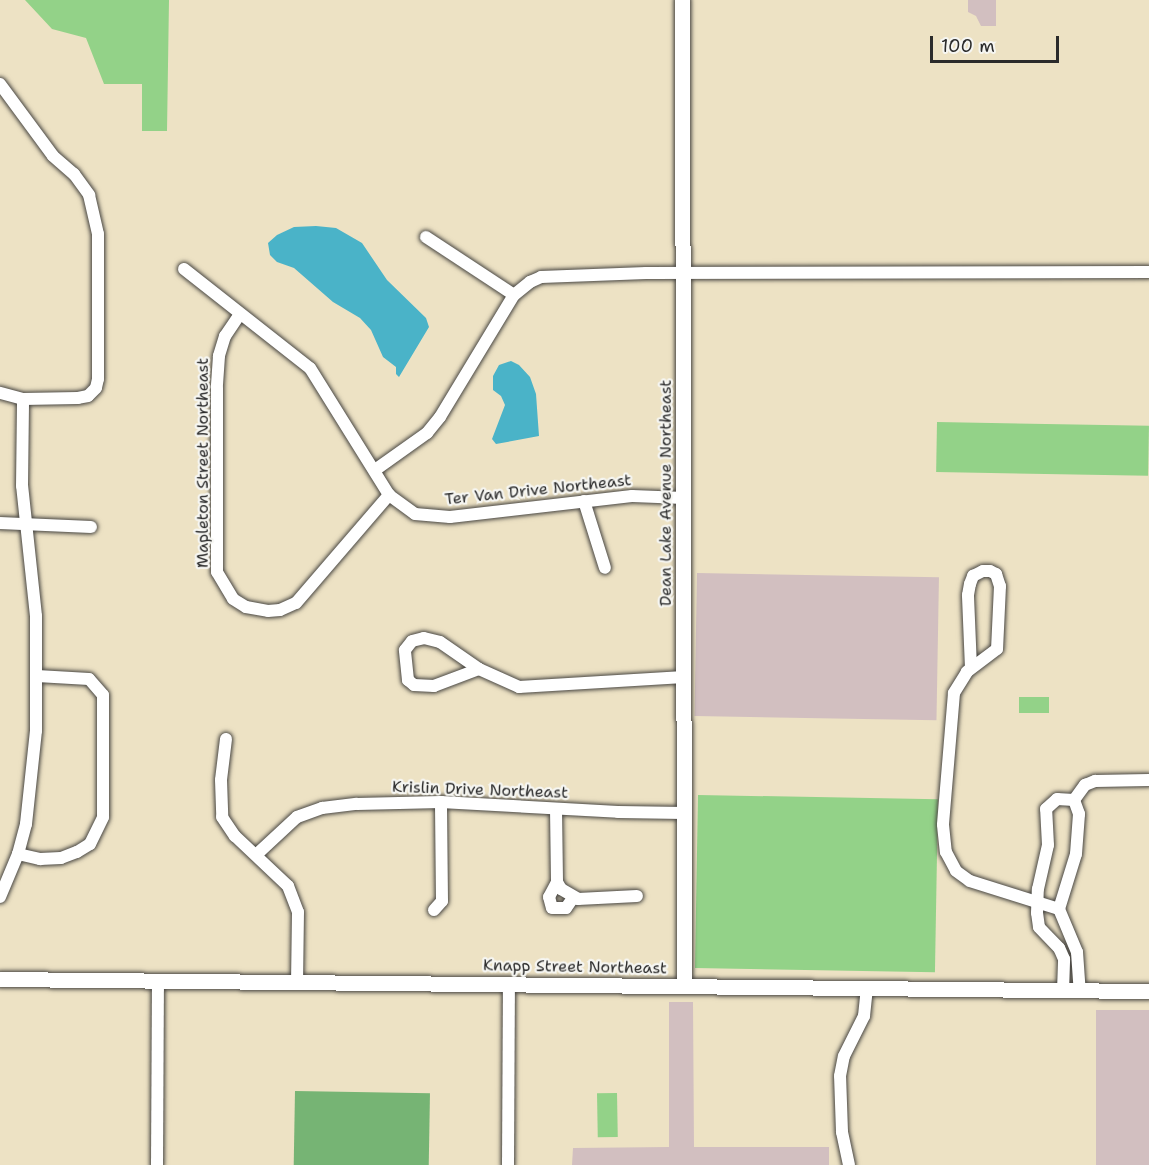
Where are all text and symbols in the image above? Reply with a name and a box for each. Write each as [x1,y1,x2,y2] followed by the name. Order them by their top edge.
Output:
[933,24,1062,62] scale bar
[941,34,995,58] text: 100 m
[193,358,213,568] street label: Mapleton Street Northeast
[656,380,676,606] street label: Dean Lake Avenue Northeast
[444,471,632,509] street label: Ter Van Drive Northeast
[392,777,568,803] street label: Krislin Drive Northeast
[483,956,667,978] street label: Knapp Street Northeast

